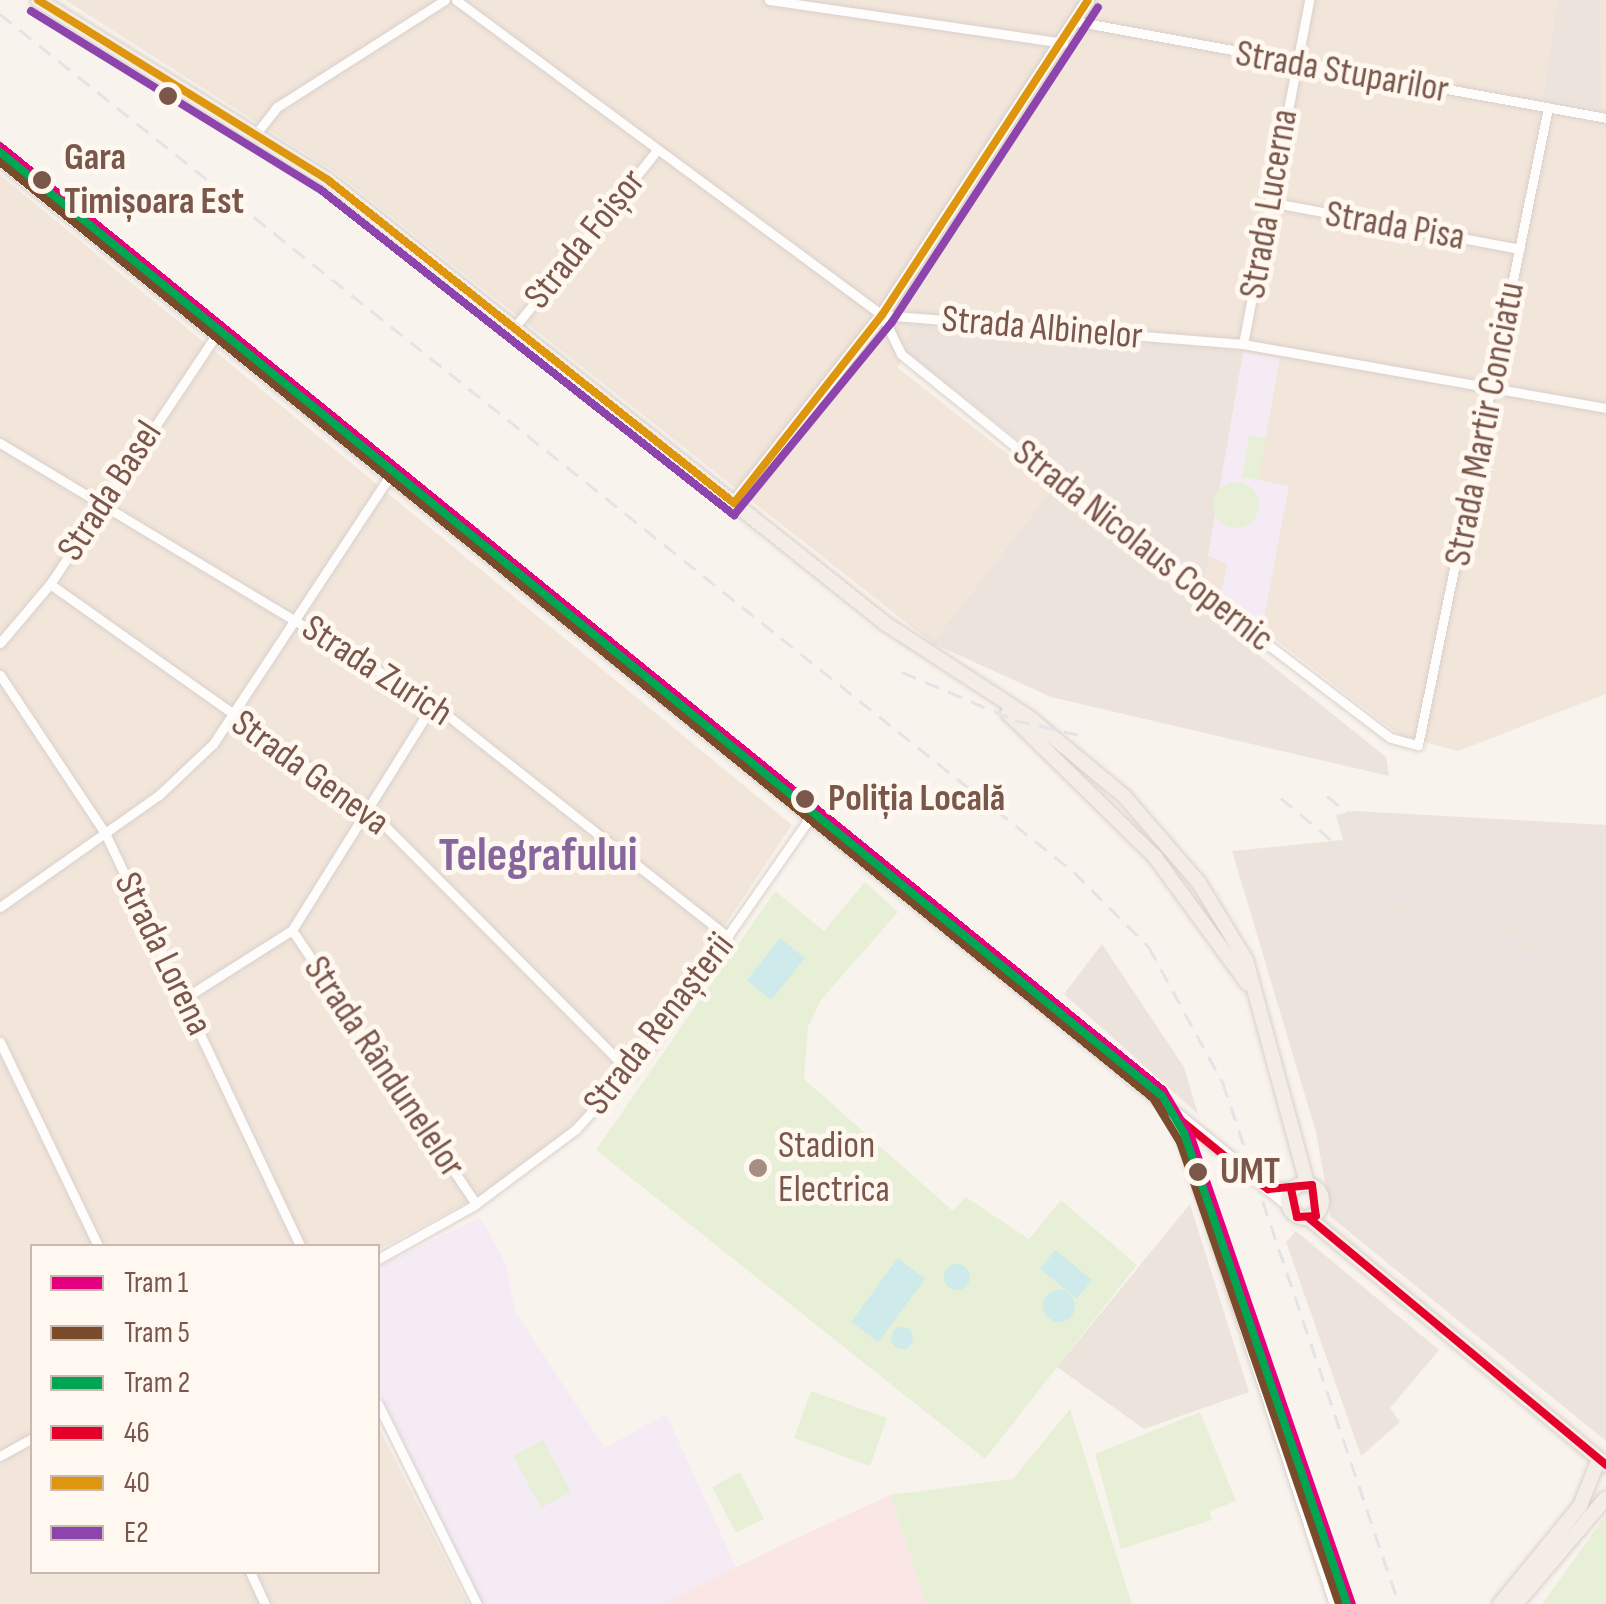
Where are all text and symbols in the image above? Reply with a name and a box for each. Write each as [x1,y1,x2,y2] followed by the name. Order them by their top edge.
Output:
[1232,31,1452,113] street label: Strada Stuparilor
[158,86,178,106] unlabelled marker
[1230,106,1308,302] street label: Strada Lucerna
[64,135,244,224] place label: Gara Timișoara Est
[515,160,655,318] street label: Strada Foișor
[29,167,55,193] marker: Gara Timișoara Est
[1322,191,1468,261] street label: Strada Pisa
[1435,278,1535,570] street label: Strada Martir Conciatu
[940,297,1144,359] street label: Strada Albinelor
[48,413,172,569] street label: Strada Basel
[1004,430,1282,662] street label: Strada Nicolaus Copernic
[293,606,461,736] street label: Strada Zurich
[222,701,398,845] street label: Strada Geneva
[828,776,1005,822] place label: Poliția Locală
[792,786,818,812] marker: Poliția Locală
[438,827,638,885] district label: Telegrafului
[104,865,222,1043] street label: Strada Lorena
[574,924,744,1124] street label: Strada Renașterii
[293,948,475,1186] street label: Strada Rândunelelor
[778,1123,890,1212] place label: Stadion Electrica
[1220,1149,1280,1195] place label: UMT
[747,1157,769,1179] marker: Stadion Electrica
[1185,1159,1211,1185] marker: UMT
[30,1244,380,1574] legend
[124,1265,188,1301] text: Tram 1
[124,1315,190,1351] text: Tram 5
[124,1365,190,1401] text: Tram 2
[124,1415,150,1451] text: 46
[124,1465,150,1501] text: 40
[124,1515,149,1551] text: E2

